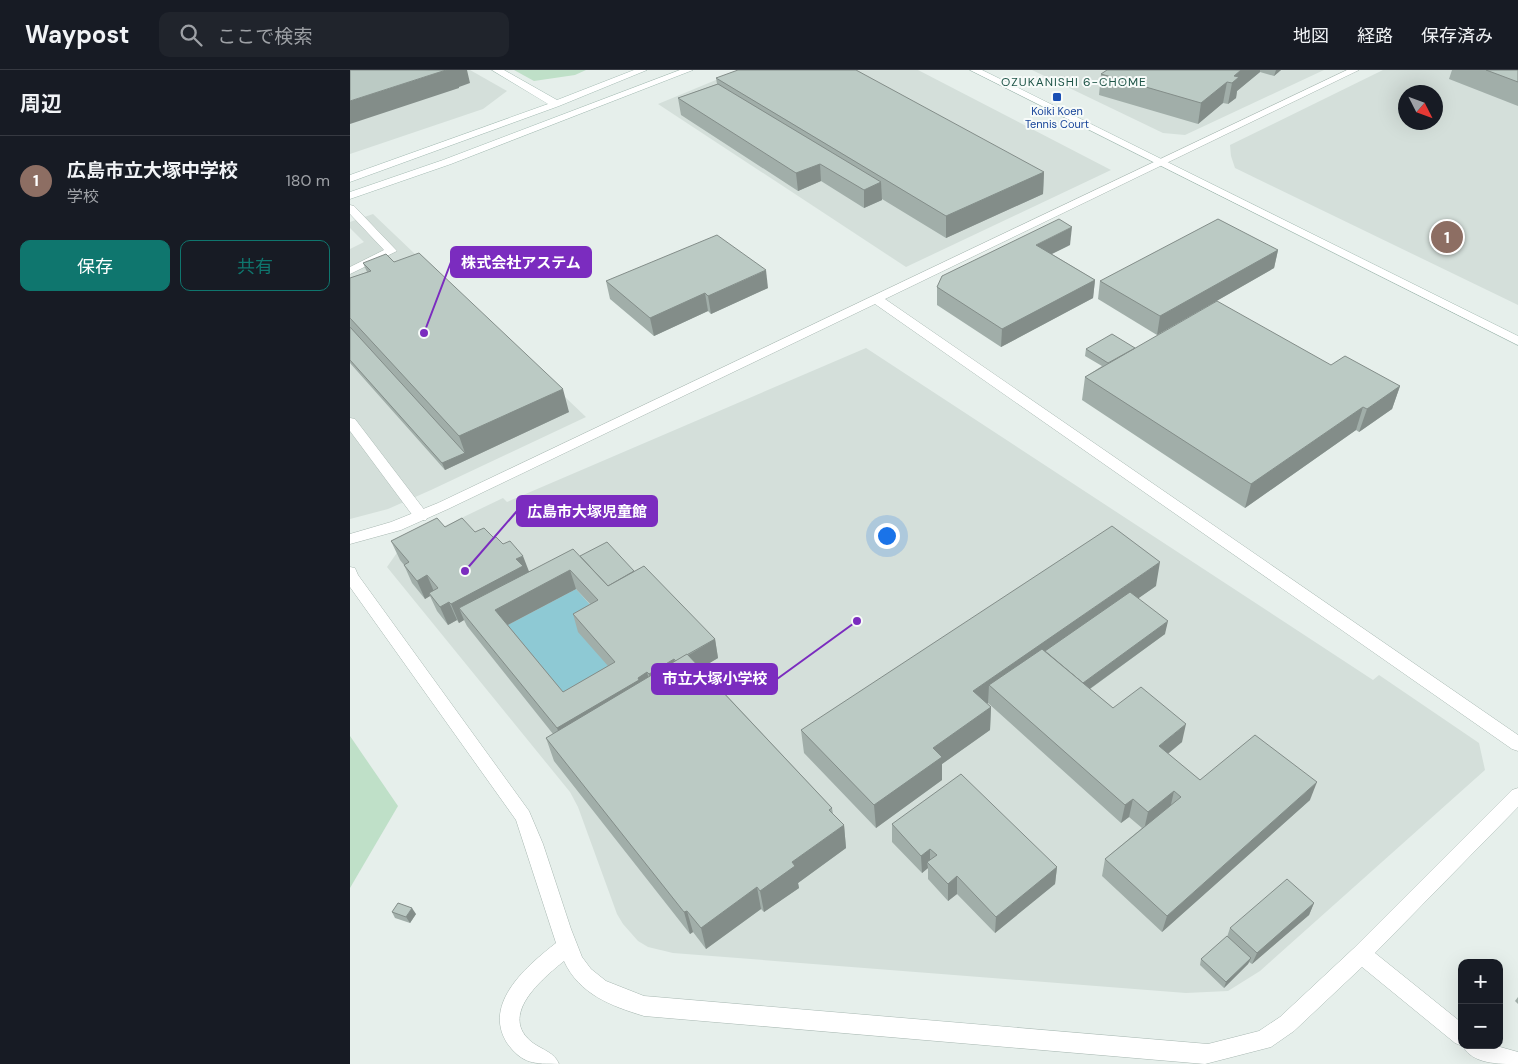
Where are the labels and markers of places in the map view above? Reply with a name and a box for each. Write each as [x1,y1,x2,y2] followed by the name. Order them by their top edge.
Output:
[1051,91,1063,103] marker: Koiki Koen Tennis Court
[1025,104,1089,131] place label: Koiki Koen Tennis Court
[1431,218,1463,256] pin: 1
[451,247,591,277] callout: 株式会社アステム
[517,496,657,526] callout: 広島市大塚児童館
[652,664,777,694] callout: 市立大塚小学校

